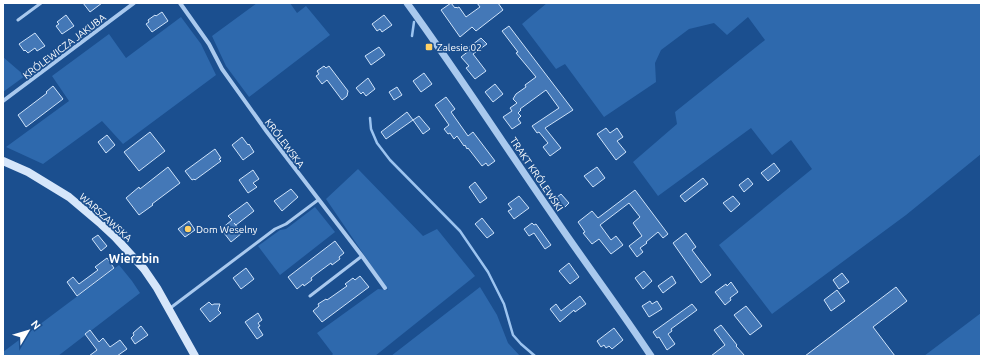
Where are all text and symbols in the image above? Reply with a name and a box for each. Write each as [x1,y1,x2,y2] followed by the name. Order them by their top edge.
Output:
[20,11,108,81] street label: KRÓLEWICZA JAKUBA
[424,42,434,52] marker: Zalesie 02
[437,42,482,53] place label: Zalesie 02
[263,116,308,170] street label: KRÓLEWSKA
[508,135,566,213] street label: TRAKT KRÓLEWSKI
[77,191,135,244] street label: WARSZAWSKA
[183,224,193,234] marker: Dom Weselny
[196,224,258,235] place label: Dom Weselny
[109,252,159,265] district label: Wierzbin
[8,311,48,351] north arrow
[29,318,43,332] text: N

